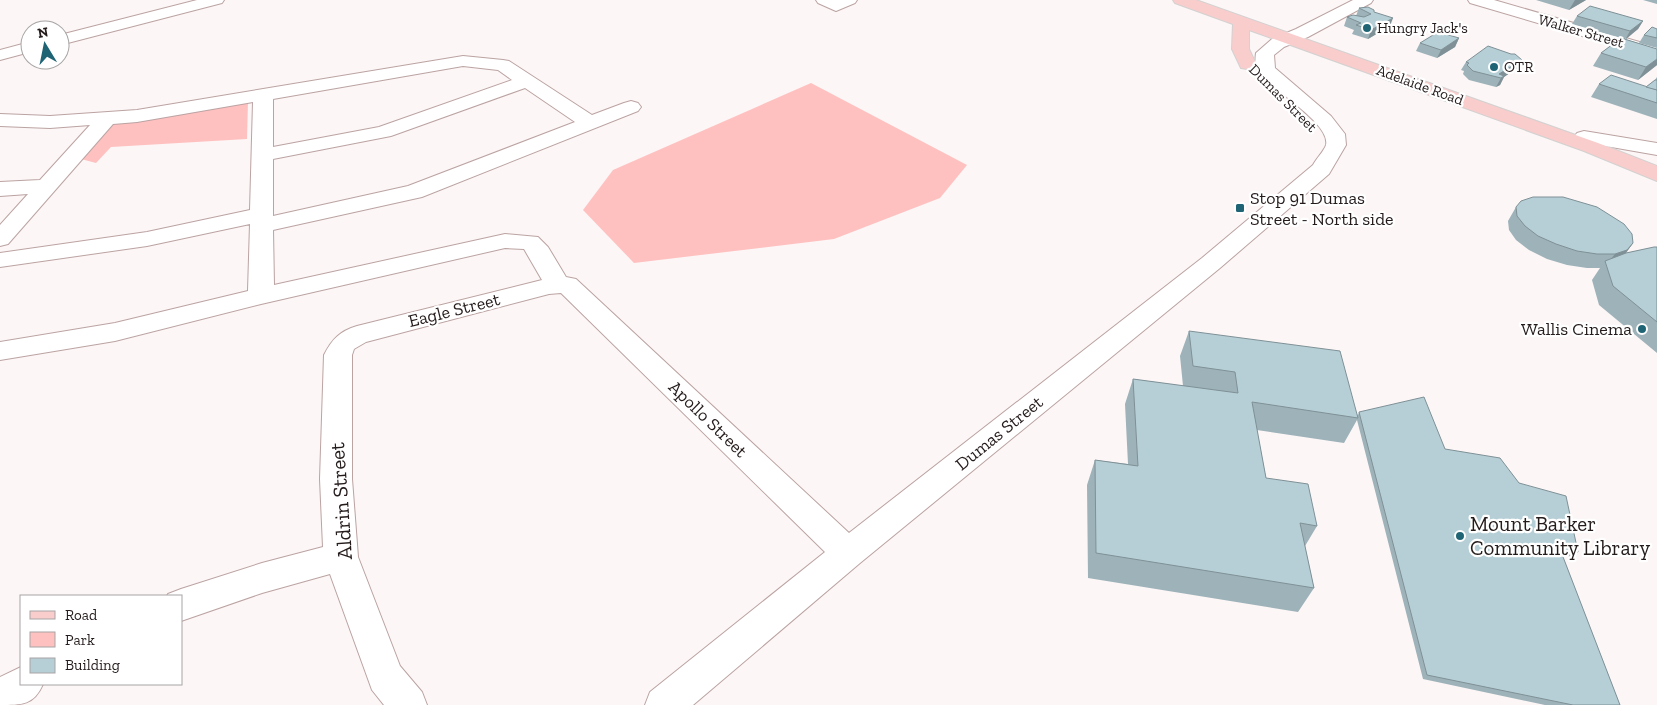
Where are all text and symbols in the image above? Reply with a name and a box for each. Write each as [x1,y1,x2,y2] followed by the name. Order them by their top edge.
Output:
[1536,10,1626,52] street label: Walker Street
[1377,19,1468,37] place label: Hungry Jack's
[20,20,70,70] north arrow
[1361,22,1373,34] marker: Hungry Jack's
[36,23,50,42] text: N
[1504,58,1534,76] place label: OTR
[1245,60,1321,136] street label: Dumas Street
[1374,61,1467,109] street label: Adelaide Road
[1488,61,1500,73] marker: OTR
[1250,187,1393,230] place label: Stop 91 Dumas Street - North side
[1234,202,1246,214] marker: Stop 91 Dumas Street - North side
[406,288,503,332] street label: Eagle Street
[1521,318,1632,340] place label: Wallis Cinema
[1636,323,1648,335] marker: Wallis Cinema
[664,376,752,462] street label: Apollo Street
[951,391,1048,475] street label: Dumas Street
[324,441,357,561] street label: Aldrin Street
[1470,511,1650,560] place label: Mount Barker Community Library
[1454,530,1466,542] marker: Mount Barker Community Library
[20,595,182,685] legend
[65,606,98,624] text: Road
[65,631,95,649] text: Park
[65,656,120,674] text: Building

